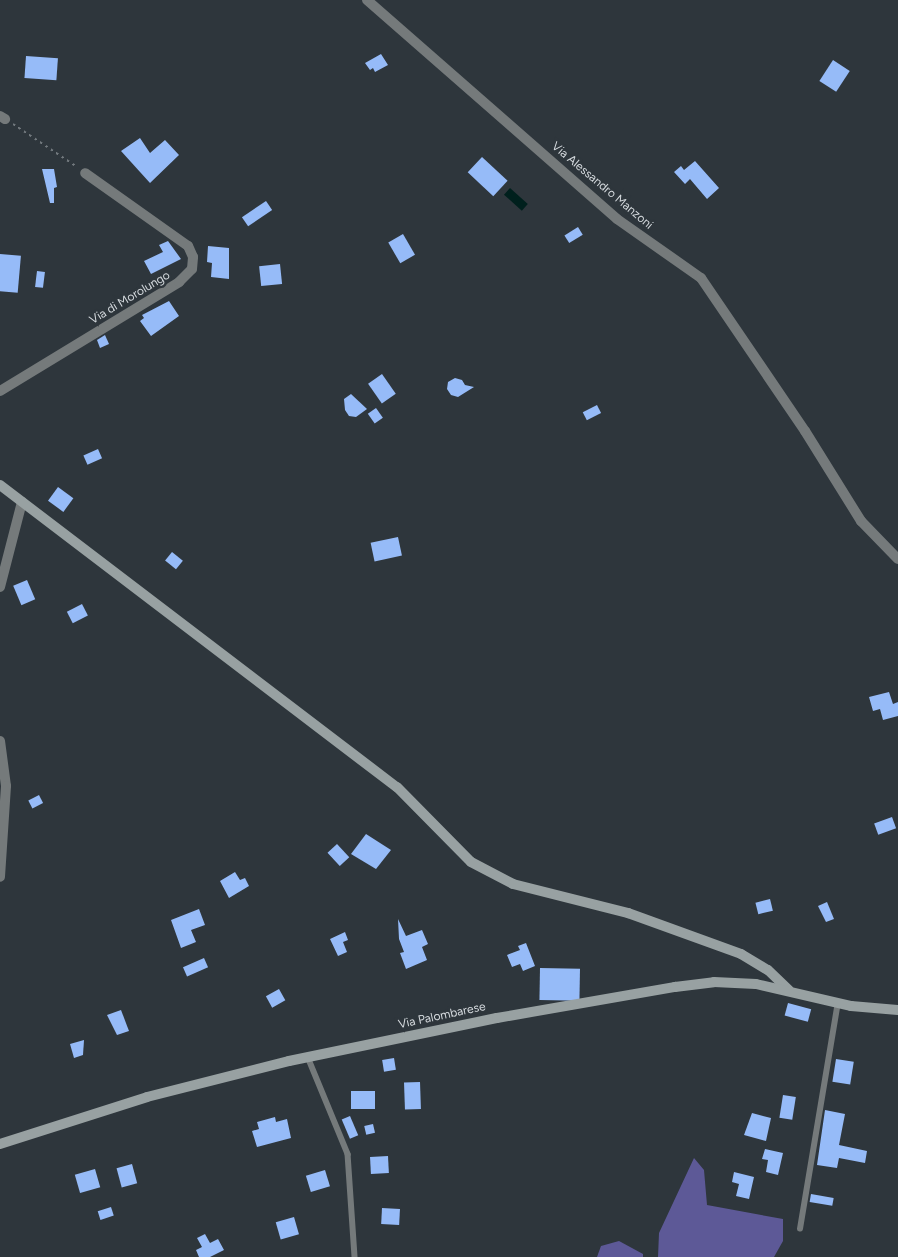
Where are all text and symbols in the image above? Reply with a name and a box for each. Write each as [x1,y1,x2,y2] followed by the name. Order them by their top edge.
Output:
[548,139,656,233] street label: Via Alessandro Manzoni
[87,268,173,328] street label: Via di Morolungo
[397,1000,487,1032] street label: Via Palombarese

